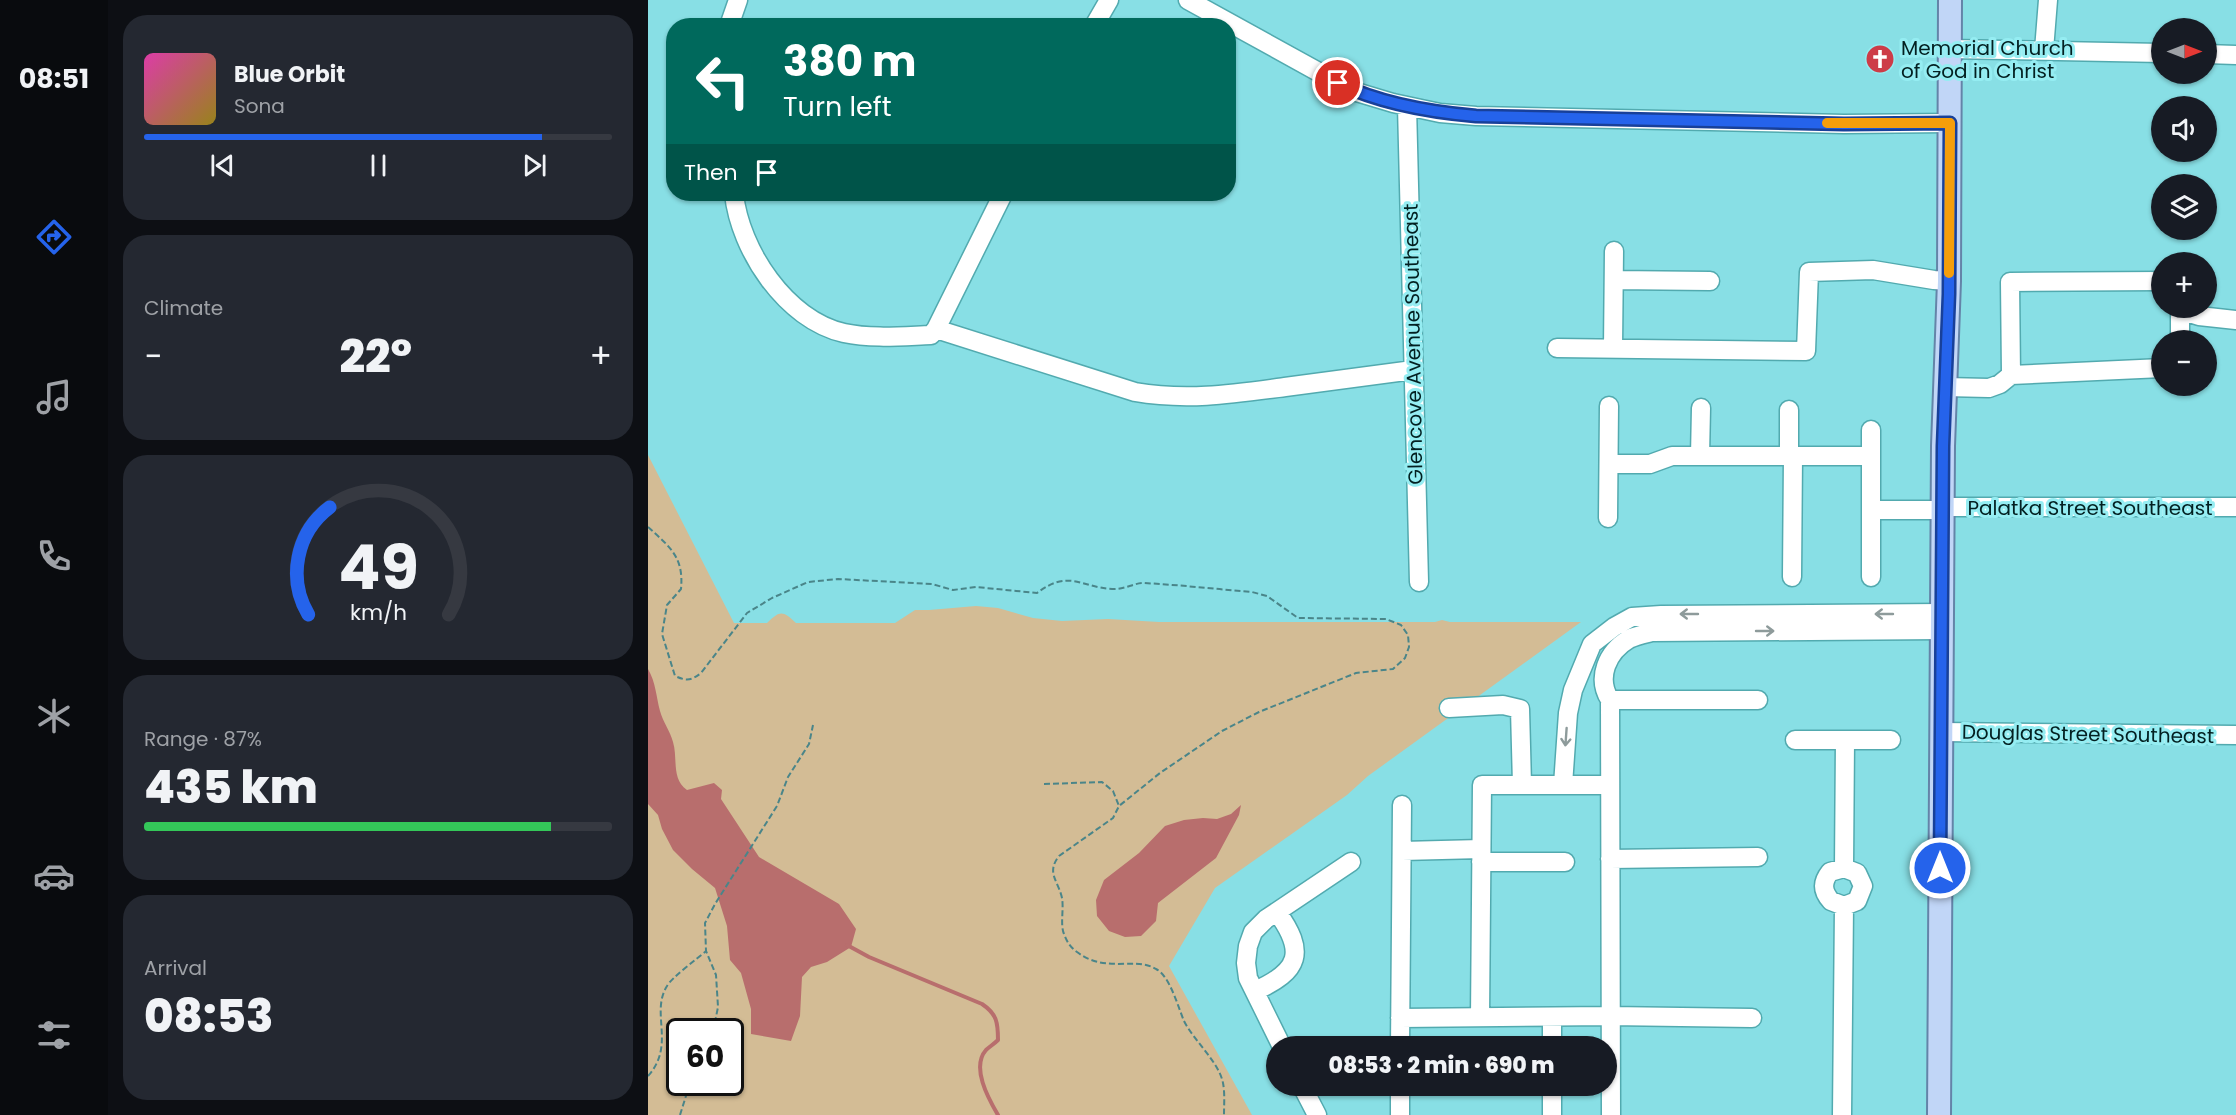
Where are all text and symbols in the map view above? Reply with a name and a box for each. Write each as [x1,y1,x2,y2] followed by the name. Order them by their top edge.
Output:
[2151,18,2217,84] north arrow
[2151,18,2217,396] map controls
[783,32,916,91] text: 380 m
[1901,34,2074,85] place label: Memorial Church of God in Christ
[684,42,762,120] icon: left
[1864,43,1896,75] church icon: Memorial Church of God in Christ
[1312,57,1363,108] pin
[234,59,345,90] text: Blue Orbit
[19,60,89,97] text: 08:51
[1321,66,1354,99] icon: arrive
[783,88,892,125] text: Turn left
[234,92,285,120] text: Sona
[2151,96,2217,162] button: sound
[206,149,239,182] icon: previous
[362,149,395,182] icon: pause
[518,149,551,182] icon: next
[750,156,783,189] icon: arrive
[684,157,738,188] text: Then
[2151,174,2217,240] button: layers
[1397,203,1429,485] street label: Glencove Avenue Southeast
[33,216,75,258] icon: directions
[2151,252,2217,318] button: +
[144,294,223,322] text: Climate
[339,325,412,388] text: 22°
[2151,330,2217,396] button: −
[144,333,162,380] text: −
[589,333,612,380] text: +
[33,376,75,418] icon: music
[1968,494,2212,522] street label: Palatka Street Southeast
[338,523,418,611] text: 49
[33,535,75,577] icon: phone
[349,597,407,628] text: km/h
[1679,608,1699,620] one-way arrow
[1874,608,1894,620] one-way arrow
[1755,626,1775,637] one-way arrow
[33,695,75,737] icon: climate
[1962,718,2214,750] street label: Douglas Street Southeast
[144,725,262,753] text: Range · 87%
[1561,727,1572,747] one-way arrow
[144,756,318,819] text: 435 km
[1908,836,1972,900] position arrow
[33,855,75,897] icon: car
[144,954,207,982] text: Arrival
[144,985,273,1048] text: 08:53
[33,1014,75,1056] icon: filters
[666,1018,744,1096] speed limit sign: 60
[1329,1050,1554,1081] text: 08:53 · 2 min · 690 m

